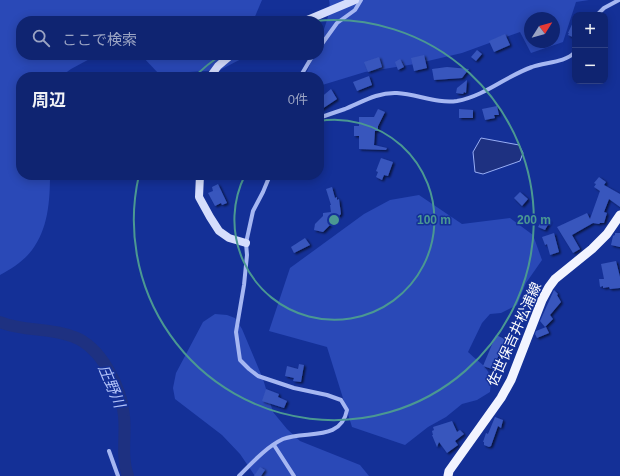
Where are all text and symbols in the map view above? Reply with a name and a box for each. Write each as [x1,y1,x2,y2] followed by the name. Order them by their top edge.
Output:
[524,12,560,48] north arrow
[572,12,608,84] map controls
[572,12,608,48] button: +
[16,16,324,60] search box
[30,27,52,49] icon: search
[62,31,137,48] text: ここで検索
[572,48,608,84] button: −
[32,91,66,110] text: 周辺
[288,92,308,107] text: 0件
[327,213,341,227] centre of rings
[417,213,451,227] text: 100 m
[517,213,551,227] text: 200 m
[484,280,544,388] street label: 佐世保吉井松浦線
[95,362,129,412] water label: 庄野川

